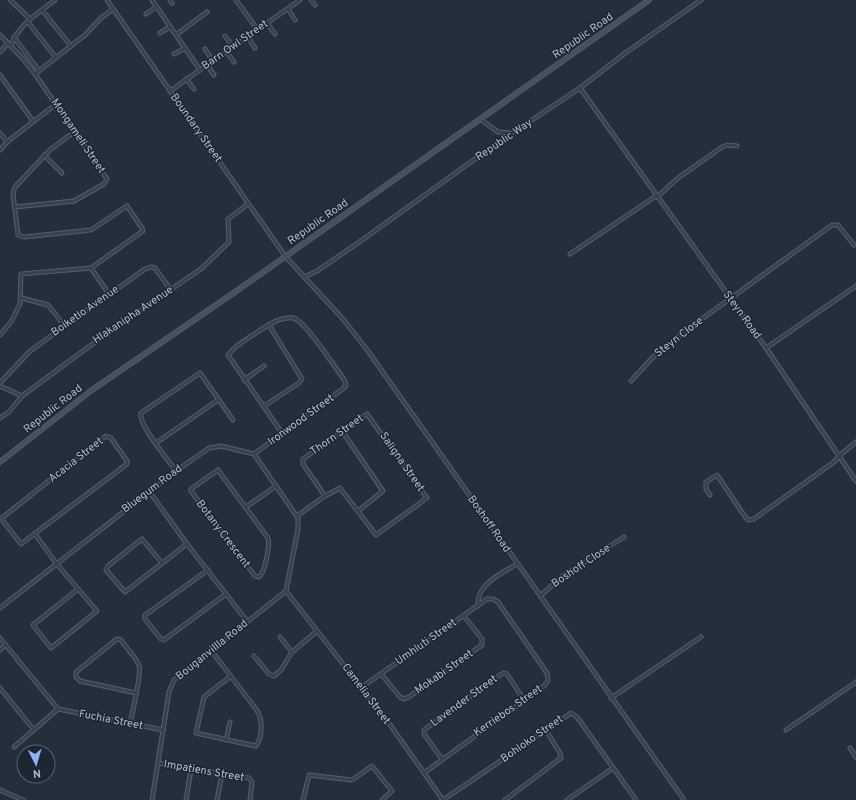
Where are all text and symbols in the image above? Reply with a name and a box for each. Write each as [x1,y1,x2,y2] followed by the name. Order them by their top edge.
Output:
[550,10,616,62] street label: Republic Road
[199,17,271,73] street label: Barn Owl Street
[167,91,225,165] street label: Boundary Street
[48,96,108,176] street label: Mongameli Street
[473,116,535,164] street label: Republic Way
[285,196,351,248] street label: Republic Road
[48,282,122,340] street label: Boiketlo Avenue
[90,283,176,347] street label: Hlakanipha Avenue
[720,288,764,342] street label: Steyn Road
[652,314,706,360] street label: Steyn Close
[21,382,85,436] street label: Republic Road
[265,391,337,449] street label: Ironwood Street
[308,411,366,459] street label: Thorn Street
[376,430,428,494] street label: Saligna Street
[46,434,106,486] street label: Acacia Street
[119,462,185,516] street label: Bluegum Road
[464,493,514,555] street label: Boshoff Road
[193,497,253,571] street label: Botany Crescent
[549,541,613,591] street label: Boshoff Close
[393,616,459,668] street label: Umhluti Street
[173,617,251,683] street label: Bouganvillla Road
[412,647,476,697] street label: Mokabi Street
[339,661,393,727] street label: Camelia Street
[428,672,500,730] street label: Lavender Street
[471,682,545,740] street label: Kerriebos Street
[78,707,144,733] street label: Fuchia Street
[498,712,566,766] street label: Bohloko Street
[16,744,56,784] north arrow
[163,757,245,785] street label: Impatiens Street
[32,766,41,780] text: N

